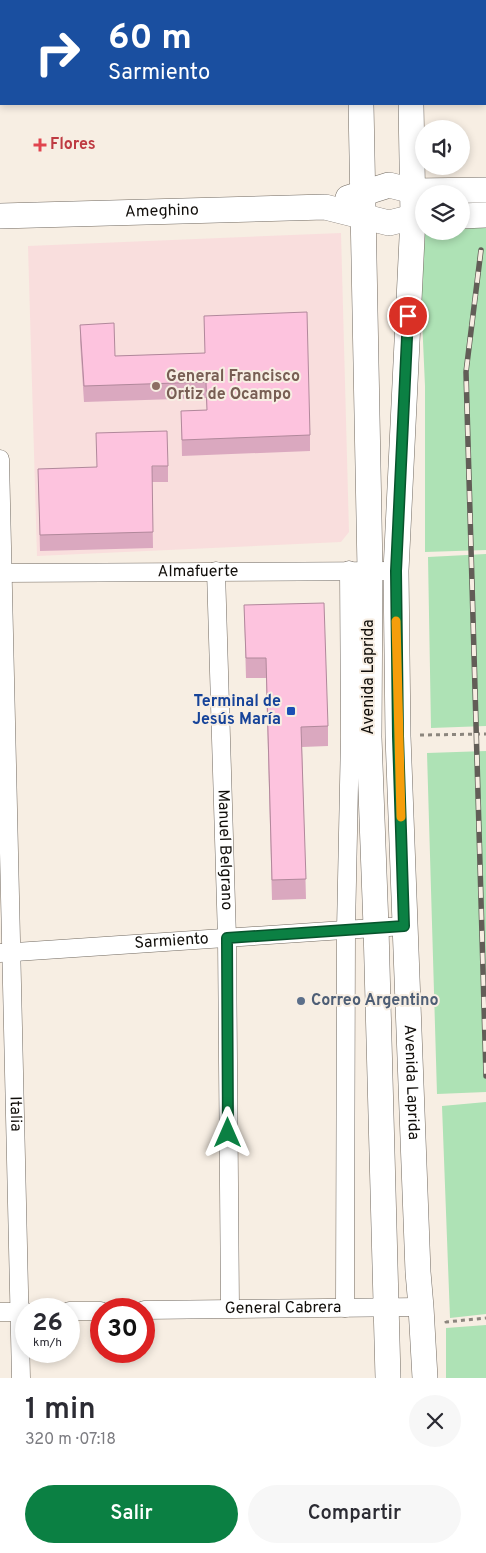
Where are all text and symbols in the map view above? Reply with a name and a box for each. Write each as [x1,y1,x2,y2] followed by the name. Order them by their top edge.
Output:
[108,17,192,61] text: 60 m
[25,20,90,85] icon: right
[108,60,210,87] text: Sarmiento
[415,120,470,240] map controls
[415,120,470,175] button: sound
[50,135,96,155] place label: Flores
[34,139,46,151] marker: Flores
[415,185,470,240] button: layers
[125,200,199,223] street label: Ameghino
[387,295,429,337] pin
[394,302,422,330] icon: arrive
[166,367,300,405] place label: General Francisco Ortiz de Ocampo
[150,380,162,392] marker: General Francisco Ortiz de Ocampo
[158,562,238,582] street label: Almafuerte
[359,619,379,735] street label: Avenida Laprida
[192,692,281,730] place label: Terminal de Jesús María
[285,705,297,717] marker: Terminal de Jesús María
[213,789,236,911] street label: Manuel Belgrano
[134,929,209,954] street label: Sarmiento
[311,991,439,1011] place label: Correo Argentino
[295,995,307,1007] marker: Correo Argentino
[399,1024,423,1140] street label: Avenida Laprida
[5,1096,25,1132] street label: Italia
[201,1106,253,1158] position arrow
[90,1298,155,1363] speed limit sign: 30
[225,1298,341,1319] street label: General Cabrera
[32,1308,63,1340] text: 26
[33,1335,62,1351] text: km/h
[25,1392,96,1429] text: 1 min
[409,1395,461,1447] button: close
[25,1430,116,1450] text: 320 m · 07:18
[25,1485,238,1543] button: Salir
[248,1485,461,1543] button: Compartir

